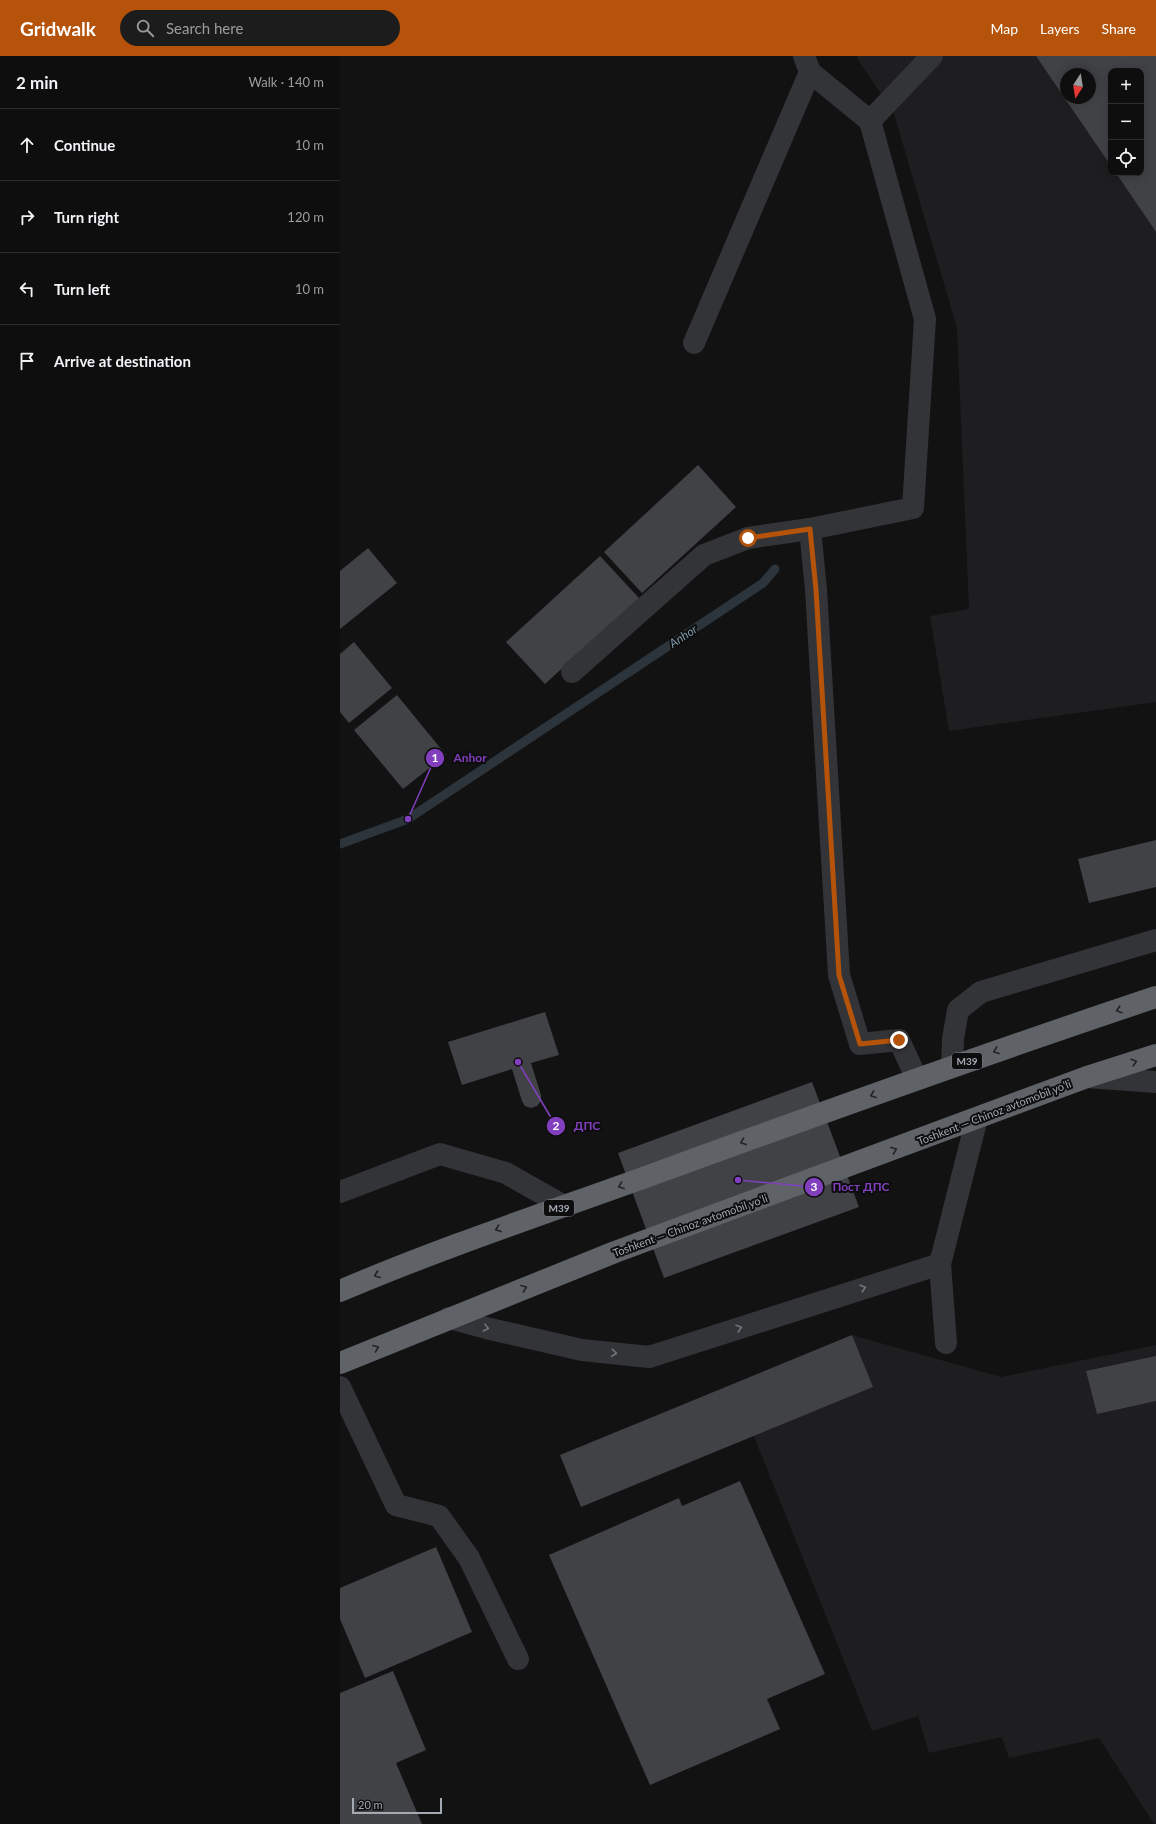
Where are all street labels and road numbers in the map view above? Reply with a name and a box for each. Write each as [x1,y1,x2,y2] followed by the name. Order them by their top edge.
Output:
[952,1053,982,1069] road number: M39
[915,1076,1073,1147] street label: Toshkent — Chinoz avtomobil yoʻli
[611,1191,769,1259] street label: Toshkent — Chinoz avtomobil yoʻli
[544,1200,574,1216] road number: M39

